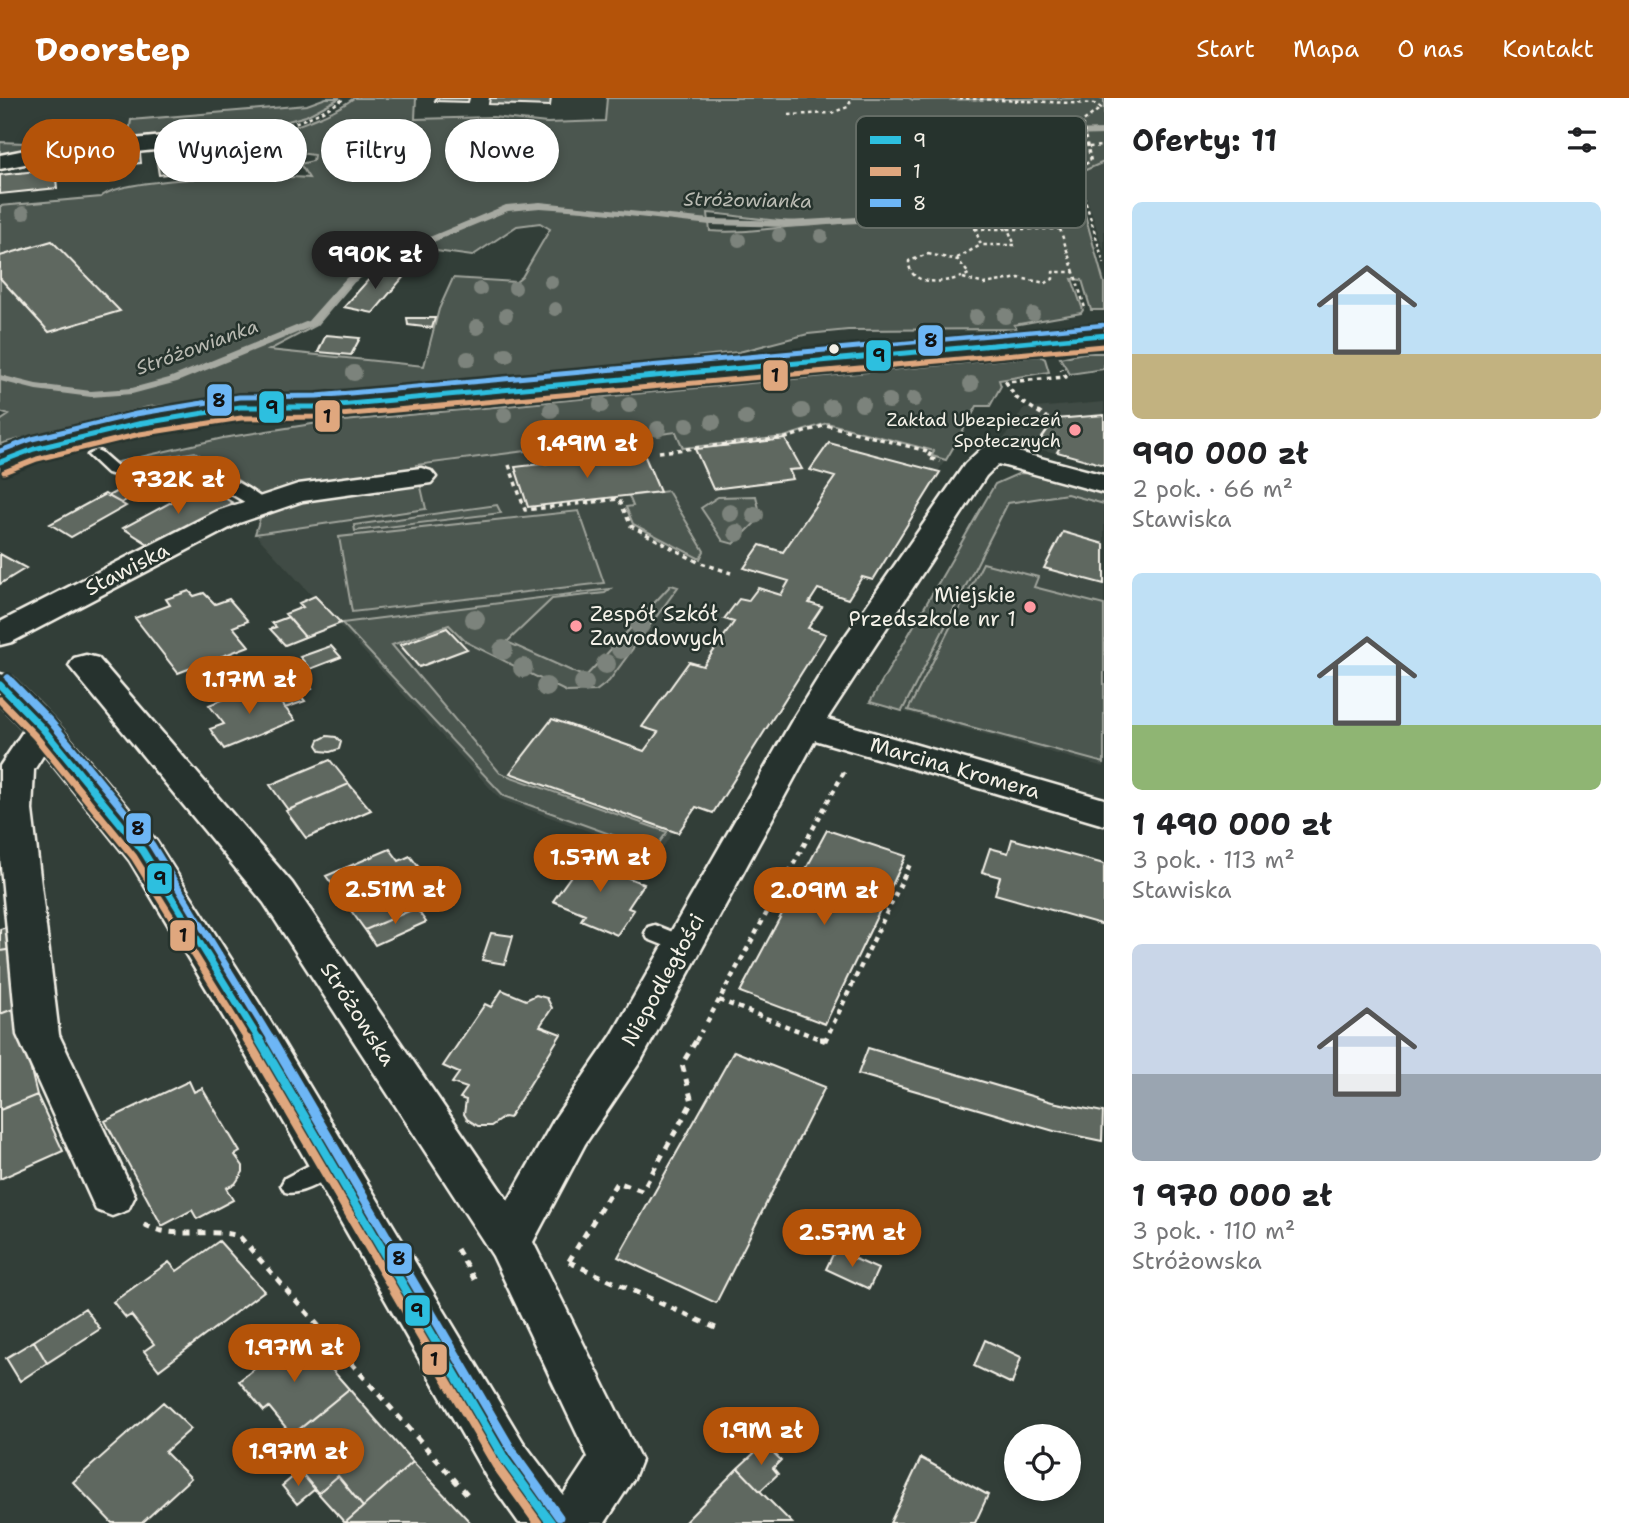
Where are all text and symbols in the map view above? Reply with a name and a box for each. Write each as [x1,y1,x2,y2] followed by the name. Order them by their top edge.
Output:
[35,27,190,72] text: Doorstep
[1196,33,1255,65] text: Start
[1293,33,1359,65] text: Mapa
[1397,33,1464,65] text: O nas
[1502,33,1594,65] text: Kontakt
[856,116,1086,228] legend
[21,119,140,182] chip: Kupno
[154,119,307,182] chip: Wynajem
[321,119,431,182] chip: Filtry
[445,119,559,182] chip: Nowe
[1132,120,1277,161] text: Oferty: 11
[1563,121,1601,159] icon: filters
[913,128,926,153] text: 9
[913,159,921,184] text: 1
[683,186,813,214] water label: Stróżowianka
[913,191,926,216] text: 8
[310,232,440,291] pin: 990K zł
[328,239,422,269] text: 990K zł
[1304,247,1430,373] icon: home
[132,313,262,381] water label: Stróżowianka
[917,324,944,357] line badge: 8
[924,328,938,353] text: 8
[865,339,892,372] line badge: 9
[827,342,841,356] unlabelled marker
[872,343,886,368] text: 9
[762,359,789,392] line badge: 1
[771,363,779,388] text: 1
[206,383,233,417] line badge: 8
[212,388,226,413] text: 8
[258,390,285,424] line badge: 9
[265,395,279,420] text: 9
[314,399,341,433] line badge: 1
[323,404,331,429] text: 1
[887,408,1061,453] place label: Zakład Ubezpieczeń Społecznych
[515,420,659,480] pin: 1.49M zł
[1067,422,1083,438] marker: Zakład Ubezpieczeń Społecznych
[537,428,637,458] text: 1.49M zł
[1132,433,1308,474] text: 990 000 zł
[113,456,243,516] pin: 732K zł
[131,464,225,494] text: 732K zł
[1132,474,1293,504] text: 2 pok. · 66 m²
[1132,504,1232,534] text: Stawiska
[80,536,174,602] street label: Stawiska
[849,581,1016,633] place label: Miejskie Przedszkole nr 1
[1022,599,1038,615] marker: Miejskie Przedszkole nr 1
[590,600,725,652] place label: Zespół Szkół Zawodowych
[568,618,584,634] marker: Zespół Szkół Zawodowych
[1304,618,1430,744] icon: home
[177,656,321,716] pin: 1.17M zł
[202,664,296,694] text: 1.17M zł
[867,730,1043,806] street label: Marcina Kromera
[1132,804,1332,845] text: 1 490 000 zł
[125,812,152,845] line badge: 8
[131,816,145,841] text: 8
[528,834,672,894] pin: 1.57M zł
[550,842,650,872] text: 1.57M zł
[1132,845,1295,875] text: 3 pok. · 113 m²
[146,862,173,895] line badge: 9
[153,866,167,891] text: 9
[323,866,467,926] pin: 2.51M zł
[752,868,896,927] pin: 2.09M zł
[344,874,446,904] text: 2.51M zł
[770,875,878,905] text: 2.09M zł
[1132,875,1232,905] text: Stawiska
[615,909,711,1051] street label: Niepodległości
[169,919,196,952] line badge: 1
[179,923,187,948] text: 1
[314,957,402,1071] street label: Stróżowska
[1304,989,1430,1115] icon: home
[1132,1175,1332,1216] text: 1 970 000 zł
[780,1210,924,1269] pin: 2.57M zł
[1132,1216,1295,1246] text: 3 pok. · 110 m²
[798,1217,906,1247] text: 2.57M zł
[386,1242,413,1275] line badge: 8
[392,1246,406,1271] text: 8
[1132,1246,1262,1276] text: Stróżowska
[404,1294,431,1327] line badge: 9
[410,1298,424,1323] text: 9
[222,1324,366,1384] pin: 1.97M zł
[244,1332,344,1362] text: 1.97M zł
[421,1343,448,1376] line badge: 1
[430,1347,438,1372] text: 1
[696,1408,826,1467] pin: 1.9M zł
[719,1415,803,1445] text: 1.9M zł
[1004,1424,1081,1501] map controls
[1004,1424,1081,1501] button: locate
[226,1428,370,1488] pin: 1.97M zł
[248,1436,348,1466] text: 1.97M zł

